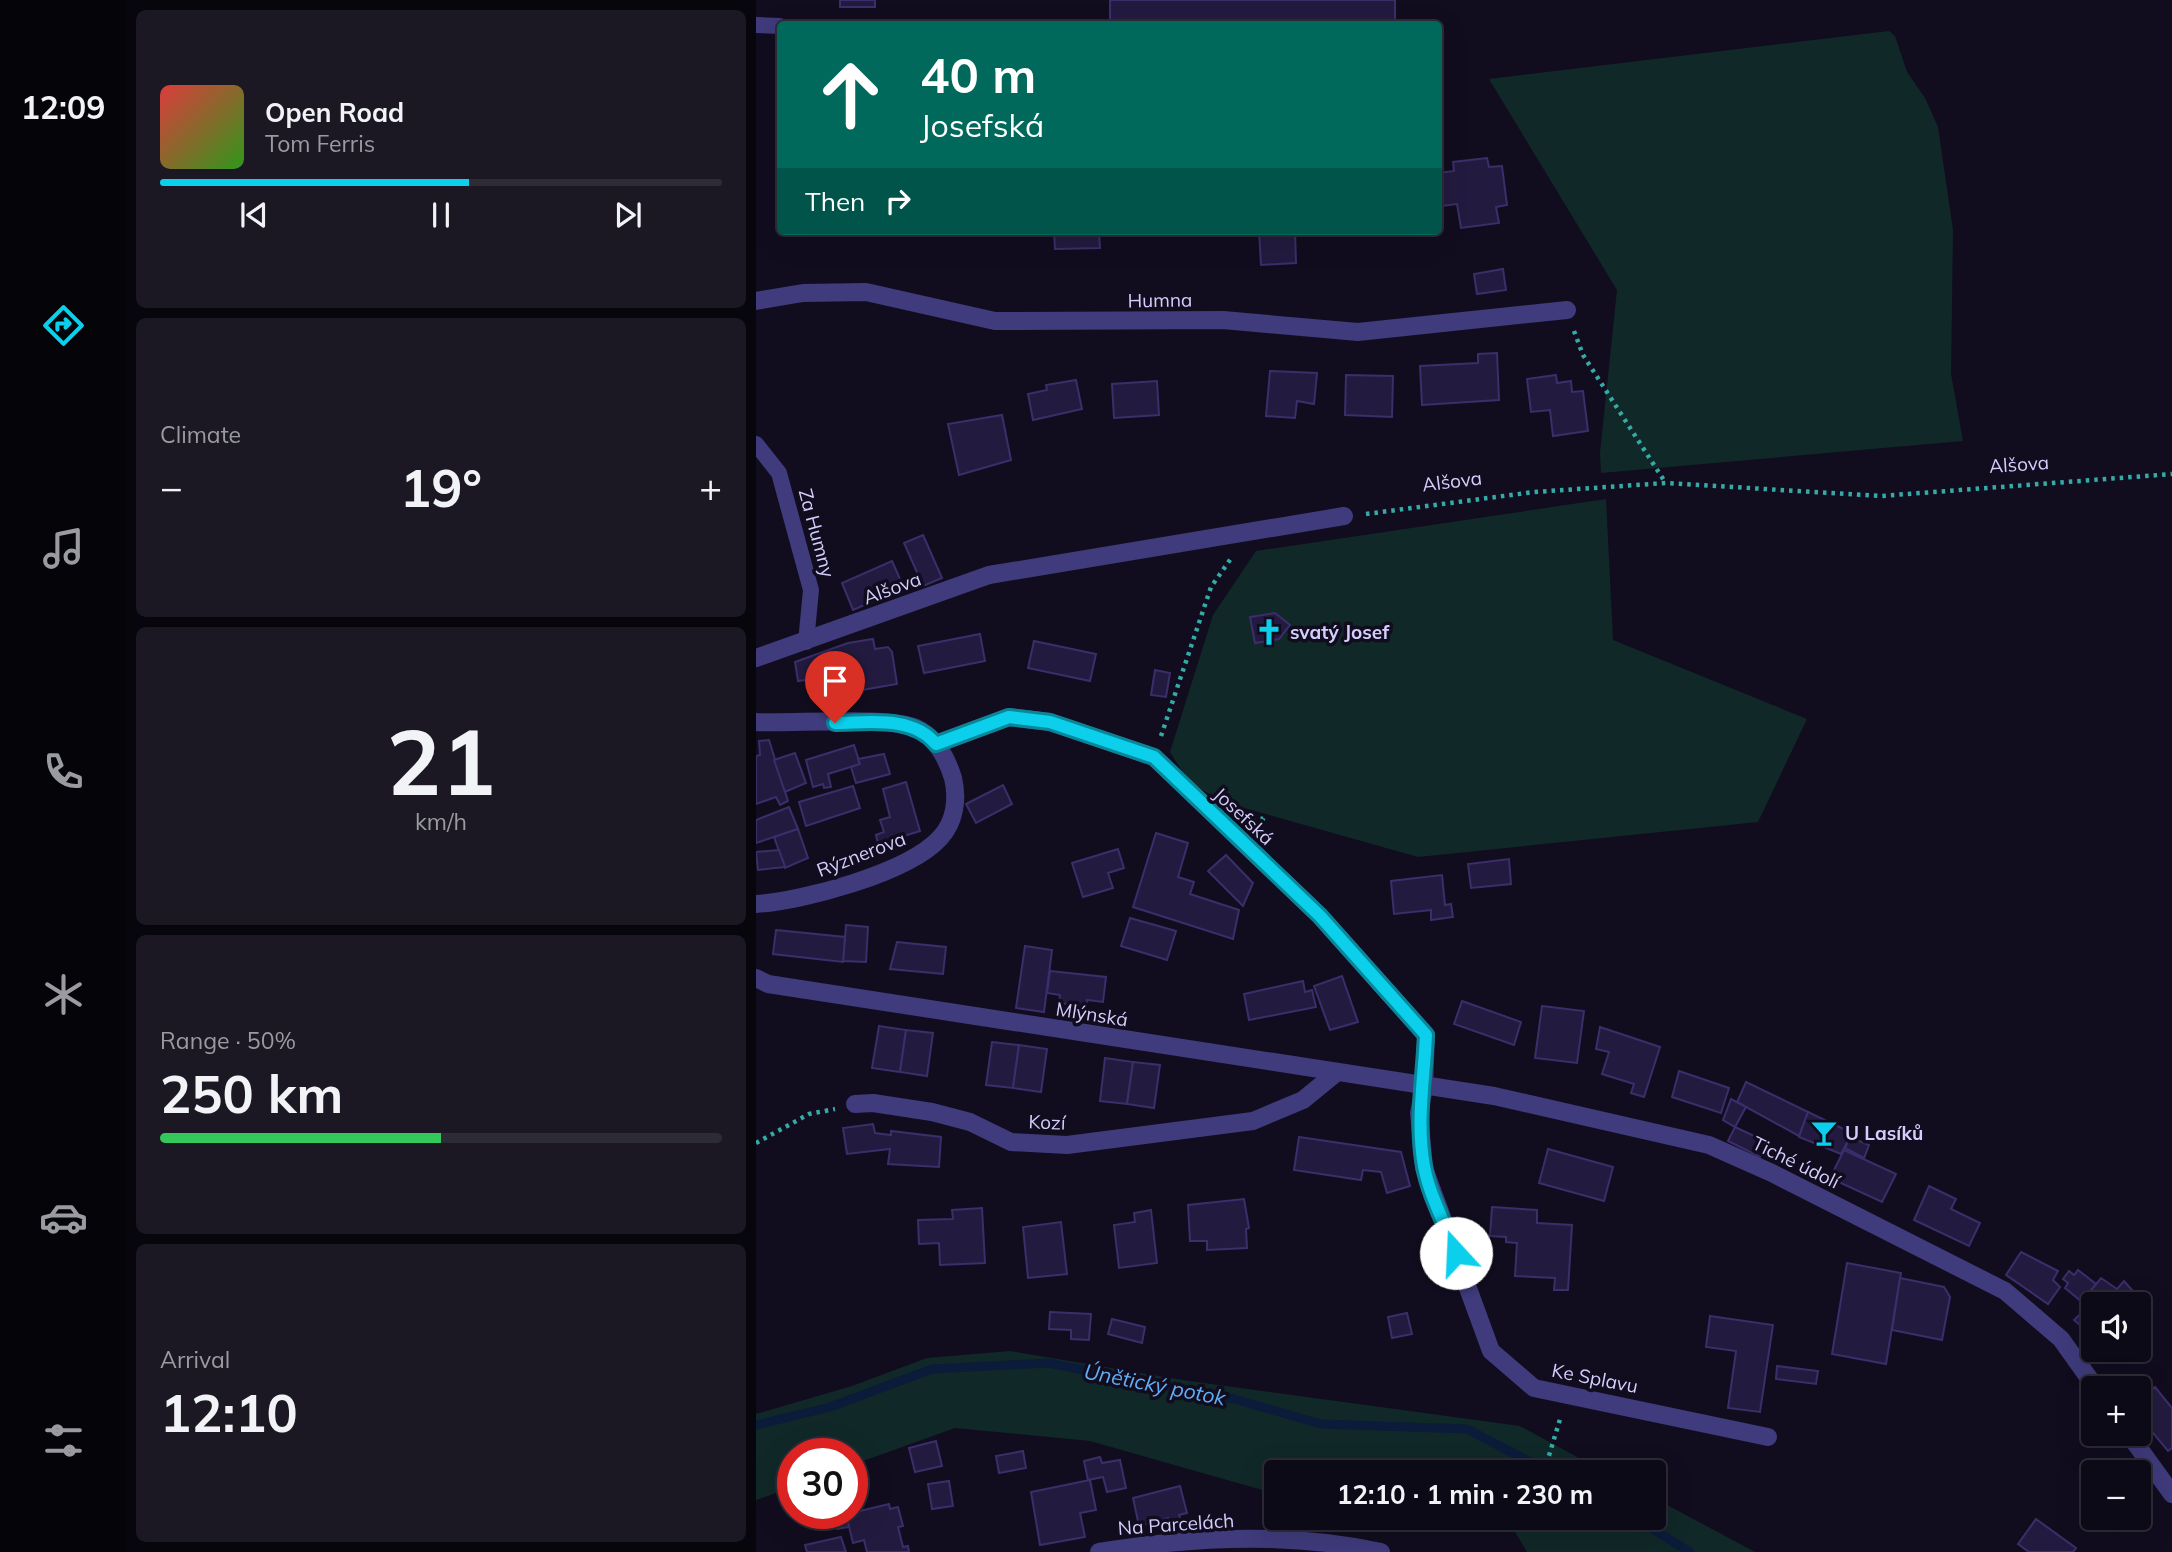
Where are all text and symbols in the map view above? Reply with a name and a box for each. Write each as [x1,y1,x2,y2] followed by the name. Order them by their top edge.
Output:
[920,44,1036,105] text: 40 m
[805,49,896,140] icon: ahead
[21,87,105,127] text: 12:09
[265,96,404,129] text: Open Road
[920,105,1044,145] text: Josefská
[265,129,375,158] text: Tom Ferris
[879,182,917,220] icon: right
[805,185,865,218] text: Then
[235,196,273,234] icon: previous
[422,196,460,234] icon: pause
[609,196,647,234] icon: next
[1127,287,1193,313] street label: Humna
[39,301,88,350] icon: directions
[160,420,241,449] text: Climate
[1988,450,2050,478] street label: Alšova
[400,455,482,520] text: 19°
[160,463,183,511] text: −
[699,463,722,511] text: +
[1421,465,1483,497] street label: Alšova
[794,486,840,580] street label: Za Humny
[39,524,88,573] icon: music
[860,566,924,610] street label: Alšova
[1254,617,1284,647] church icon: svatý Josef
[1290,620,1390,644] place label: svatý Josef
[805,651,865,723] pin
[816,662,854,700] icon: arrive
[386,704,496,818] text: 21
[39,747,88,796] icon: phone
[1209,782,1279,850] street label: Josefská
[415,807,467,836] text: km/h
[813,826,909,882] street label: Rýznerova
[39,970,88,1019] icon: climate
[1054,996,1130,1032] street label: Mlýnská
[160,1026,296,1055] text: Range · 50%
[160,1061,343,1126] text: 250 km
[1028,1109,1067,1135] street label: Kozí
[1809,1118,1839,1148] bar icon: U Lasíků
[1845,1121,1923,1145] place label: U Lasíků
[1748,1131,1845,1194] street label: Tiché údolí
[39,1193,88,1242] icon: car
[1419,1216,1493,1290] position arrow
[2081,1292,2151,1530] map controls
[2081,1292,2151,1362] button: sound
[160,1345,230,1374] text: Arrival
[1082,1358,1229,1411] water label: Únětický potok
[1550,1358,1640,1398] street label: Ke Splavu
[2081,1376,2151,1446] button: +
[160,1380,298,1445] text: 12:10
[39,1416,88,1465] icon: filters
[777,1438,868,1529] speed limit sign: 30
[2081,1460,2151,1530] button: −
[1337,1478,1593,1511] text: 12:10 · 1 min · 230 m
[1117,1508,1235,1540] street label: Na Parcelách

